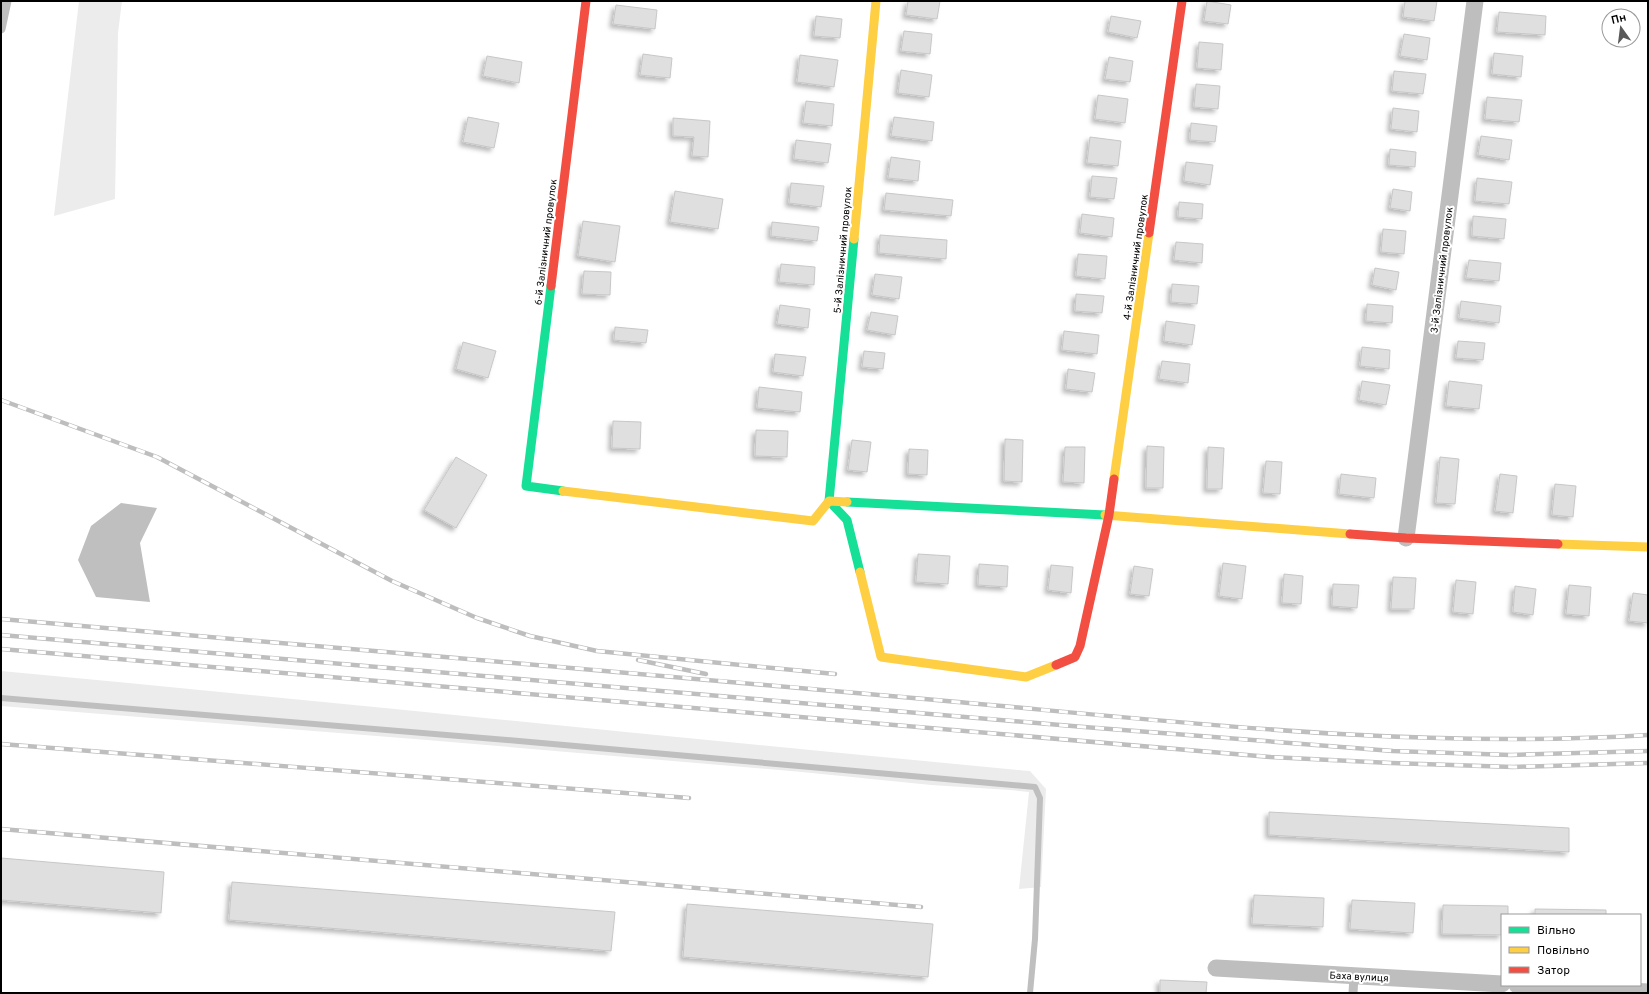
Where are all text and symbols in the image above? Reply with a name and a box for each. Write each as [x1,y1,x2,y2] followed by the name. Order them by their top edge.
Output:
[1601,8,1641,48] north arrow
[1610,11,1628,28] text: Пн
[532,178,561,306] street label: 6-й Залізничний провулок
[831,186,856,314] street label: 5-й Залізничний провулок
[1121,193,1152,321] street label: 4-й Залізничний провулок
[1428,206,1457,334] street label: 3-й Залізничний провулок
[1501,914,1641,986] legend
[1537,923,1576,939] text: Вільно
[1537,943,1590,959] text: Повільно
[1537,963,1570,979] text: Затор
[1329,969,1389,986] street label: Баха вулиця

